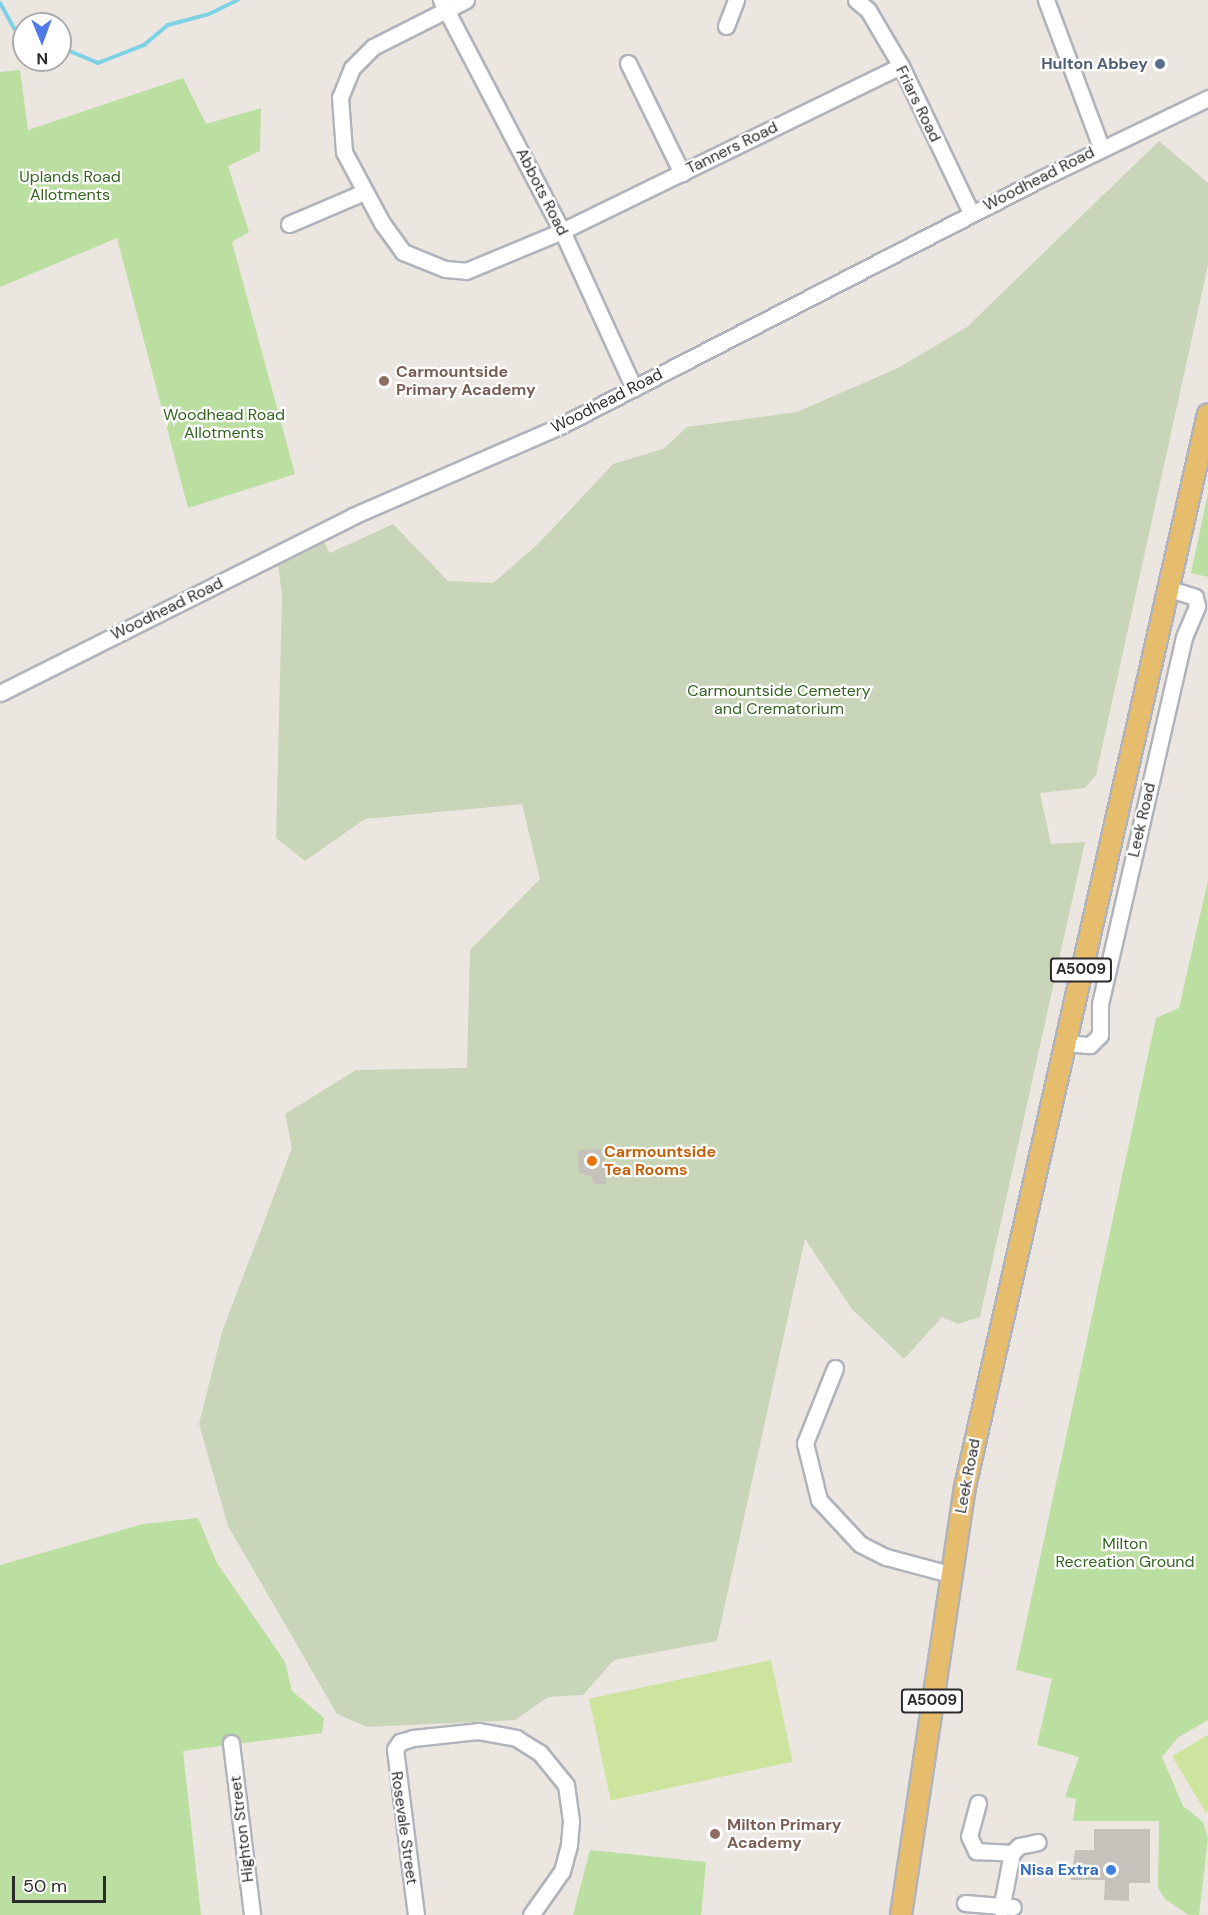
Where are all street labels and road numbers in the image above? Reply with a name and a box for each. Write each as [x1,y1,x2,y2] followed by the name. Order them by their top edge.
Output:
[891,63,945,145] street label: Friars Road
[683,118,781,178] street label: Tanners Road
[980,143,1098,215] street label: Woodhead Road
[512,145,572,239] street label: Abbots Road
[548,365,666,437] street label: Woodhead Road
[108,574,226,644] street label: Woodhead Road
[1124,781,1160,859] street label: Leek Road
[1050,958,1112,982] road number: A5009
[951,1437,985,1515] street label: Leek Road
[900,1689,964,1713] road number: A5009
[387,1770,421,1886] street label: Rosevale Street
[226,1775,258,1883] street label: Highton Street

